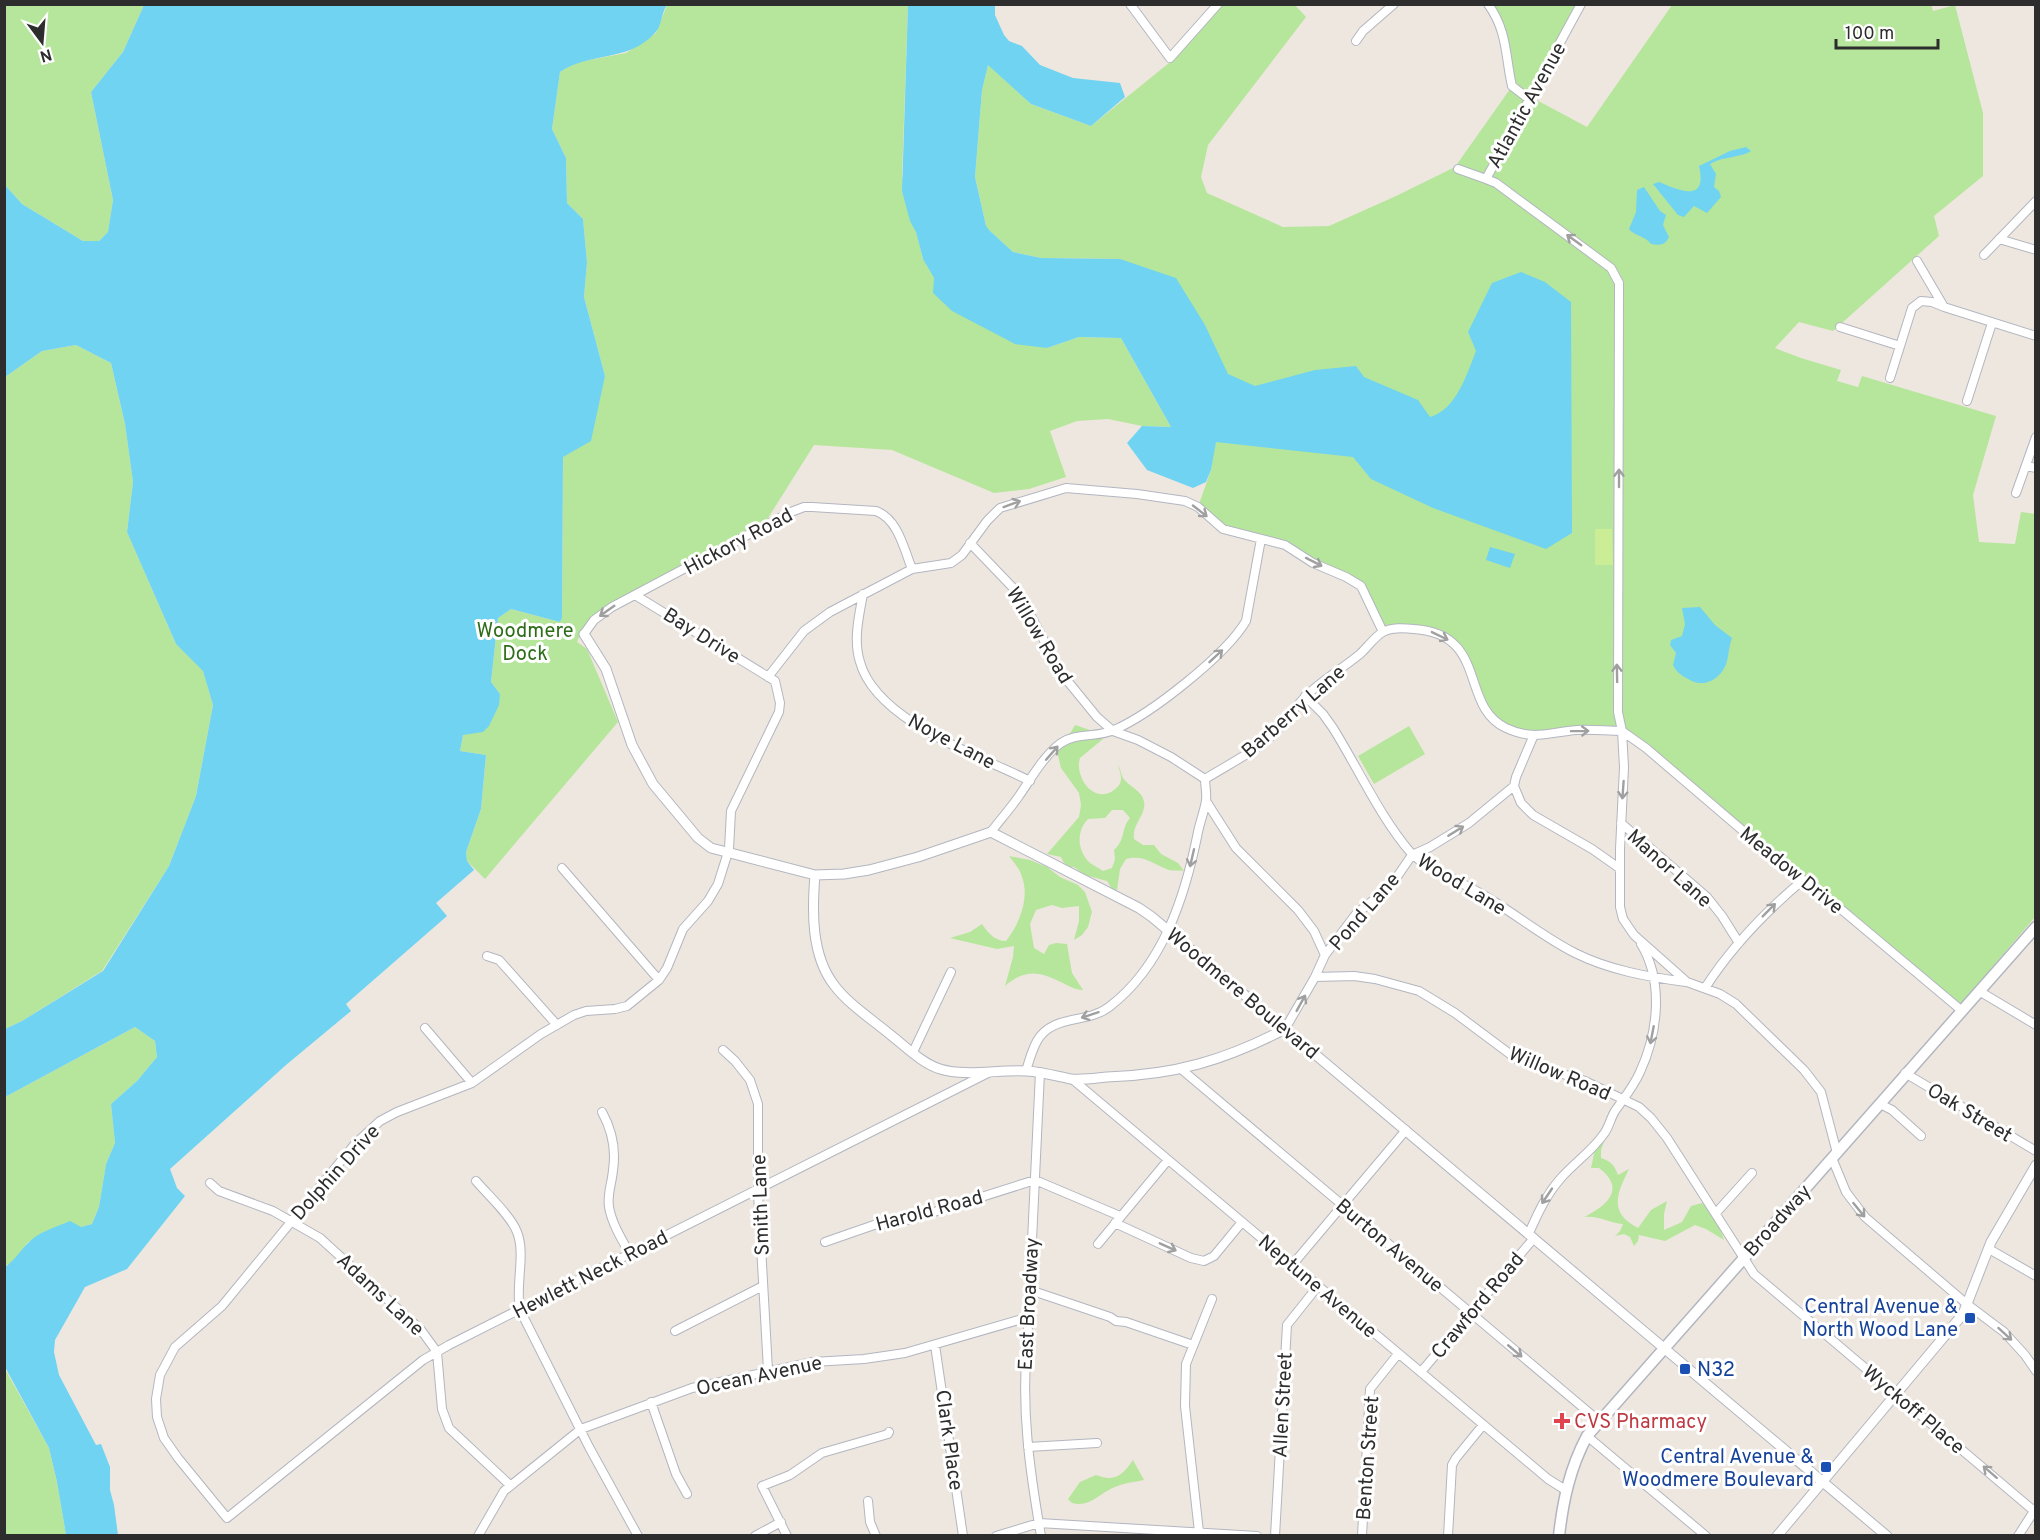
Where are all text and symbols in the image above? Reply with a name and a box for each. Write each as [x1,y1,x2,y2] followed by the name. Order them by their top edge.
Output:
[12,12,72,72] north arrow
[1836,12,1938,50] scale bar
[1845,23,1894,46] text: 100 m
[1482,38,1573,174] street label: Atlantic Avenue
[37,43,54,66] text: N
[1567,234,1583,246] one-way arrow
[1613,469,1625,489] one-way arrow
[1002,498,1021,509] one-way arrow
[680,503,798,582] street label: Hickory Road
[1192,504,1208,517] one-way arrow
[1305,557,1323,569] one-way arrow
[999,583,1077,689] street label: Willow Road
[657,603,744,671] street label: Bay Drive
[599,605,615,617] one-way arrow
[477,619,573,668] park label: Woodmere Dock
[1430,631,1448,642] one-way arrow
[1208,649,1223,663] one-way arrow
[1237,660,1352,765] street label: Barberry Lane
[1612,664,1623,684] one-way arrow
[903,709,999,777] street label: Noye Lane
[1570,725,1590,736] one-way arrow
[1045,746,1059,761] one-way arrow
[1617,779,1628,799] one-way arrow
[1734,822,1848,921] street label: Meadow Drive
[1448,824,1465,837] one-way arrow
[1621,824,1717,914] street label: Manor Lane
[1186,848,1198,867] one-way arrow
[1412,849,1510,923] street label: Wood Lane
[1324,868,1407,957] street label: Pond Lane
[1762,902,1777,917] one-way arrow
[1160,923,1324,1066] street label: Woodmere Boulevard
[1296,995,1307,1013] one-way arrow
[1081,1010,1100,1021] one-way arrow
[1646,1025,1657,1045] one-way arrow
[1504,1042,1614,1108] street label: Willow Road
[1921,1078,2016,1149] street label: Oak Street
[286,1120,387,1227] street label: Dolphin Drive
[747,1154,777,1256] street label: Smith Lane
[1739,1180,1818,1263] street label: Broadway
[873,1185,986,1239] street label: Harold Road
[1541,1187,1553,1204] one-way arrow
[1329,1194,1448,1299] street label: Burton Avenue
[1852,1202,1865,1218] one-way arrow
[509,1225,673,1326] street label: Hewlett Neck Road
[1252,1230,1382,1345] street label: Neptune Avenue
[1014,1237,1046,1371] street label: East Broadway
[1158,1242,1176,1254] one-way arrow
[1426,1247,1531,1365] street label: Crawford Road
[330,1248,429,1343] street label: Adams Lane
[1802,1295,1958,1344] place label: Central Avenue & North Wood Lane
[1963,1311,1977,1325] marker: Central Avenue & North Wood Lane
[1998,1327,2013,1341] one-way arrow
[1507,1344,1522,1358] one-way arrow
[694,1351,825,1403] street label: Ocean Avenue
[1268,1351,1300,1459] street label: Allen Street
[1697,1358,1735,1384] place label: N32
[1856,1360,1969,1461] street label: Wyckoff Place
[1678,1362,1692,1376] marker: N32
[928,1388,968,1492] street label: Clark Place
[1352,1395,1386,1521] street label: Benton Street
[1574,1410,1707,1436] place label: CVS Pharmacy
[1555,1414,1569,1428] marker: CVS Pharmacy
[1622,1445,1814,1494] place label: Central Avenue & Woodmere Boulevard
[1819,1460,1833,1474] marker: Central Avenue & Woodmere Boulevard
[1982,1465,1997,1479] one-way arrow

